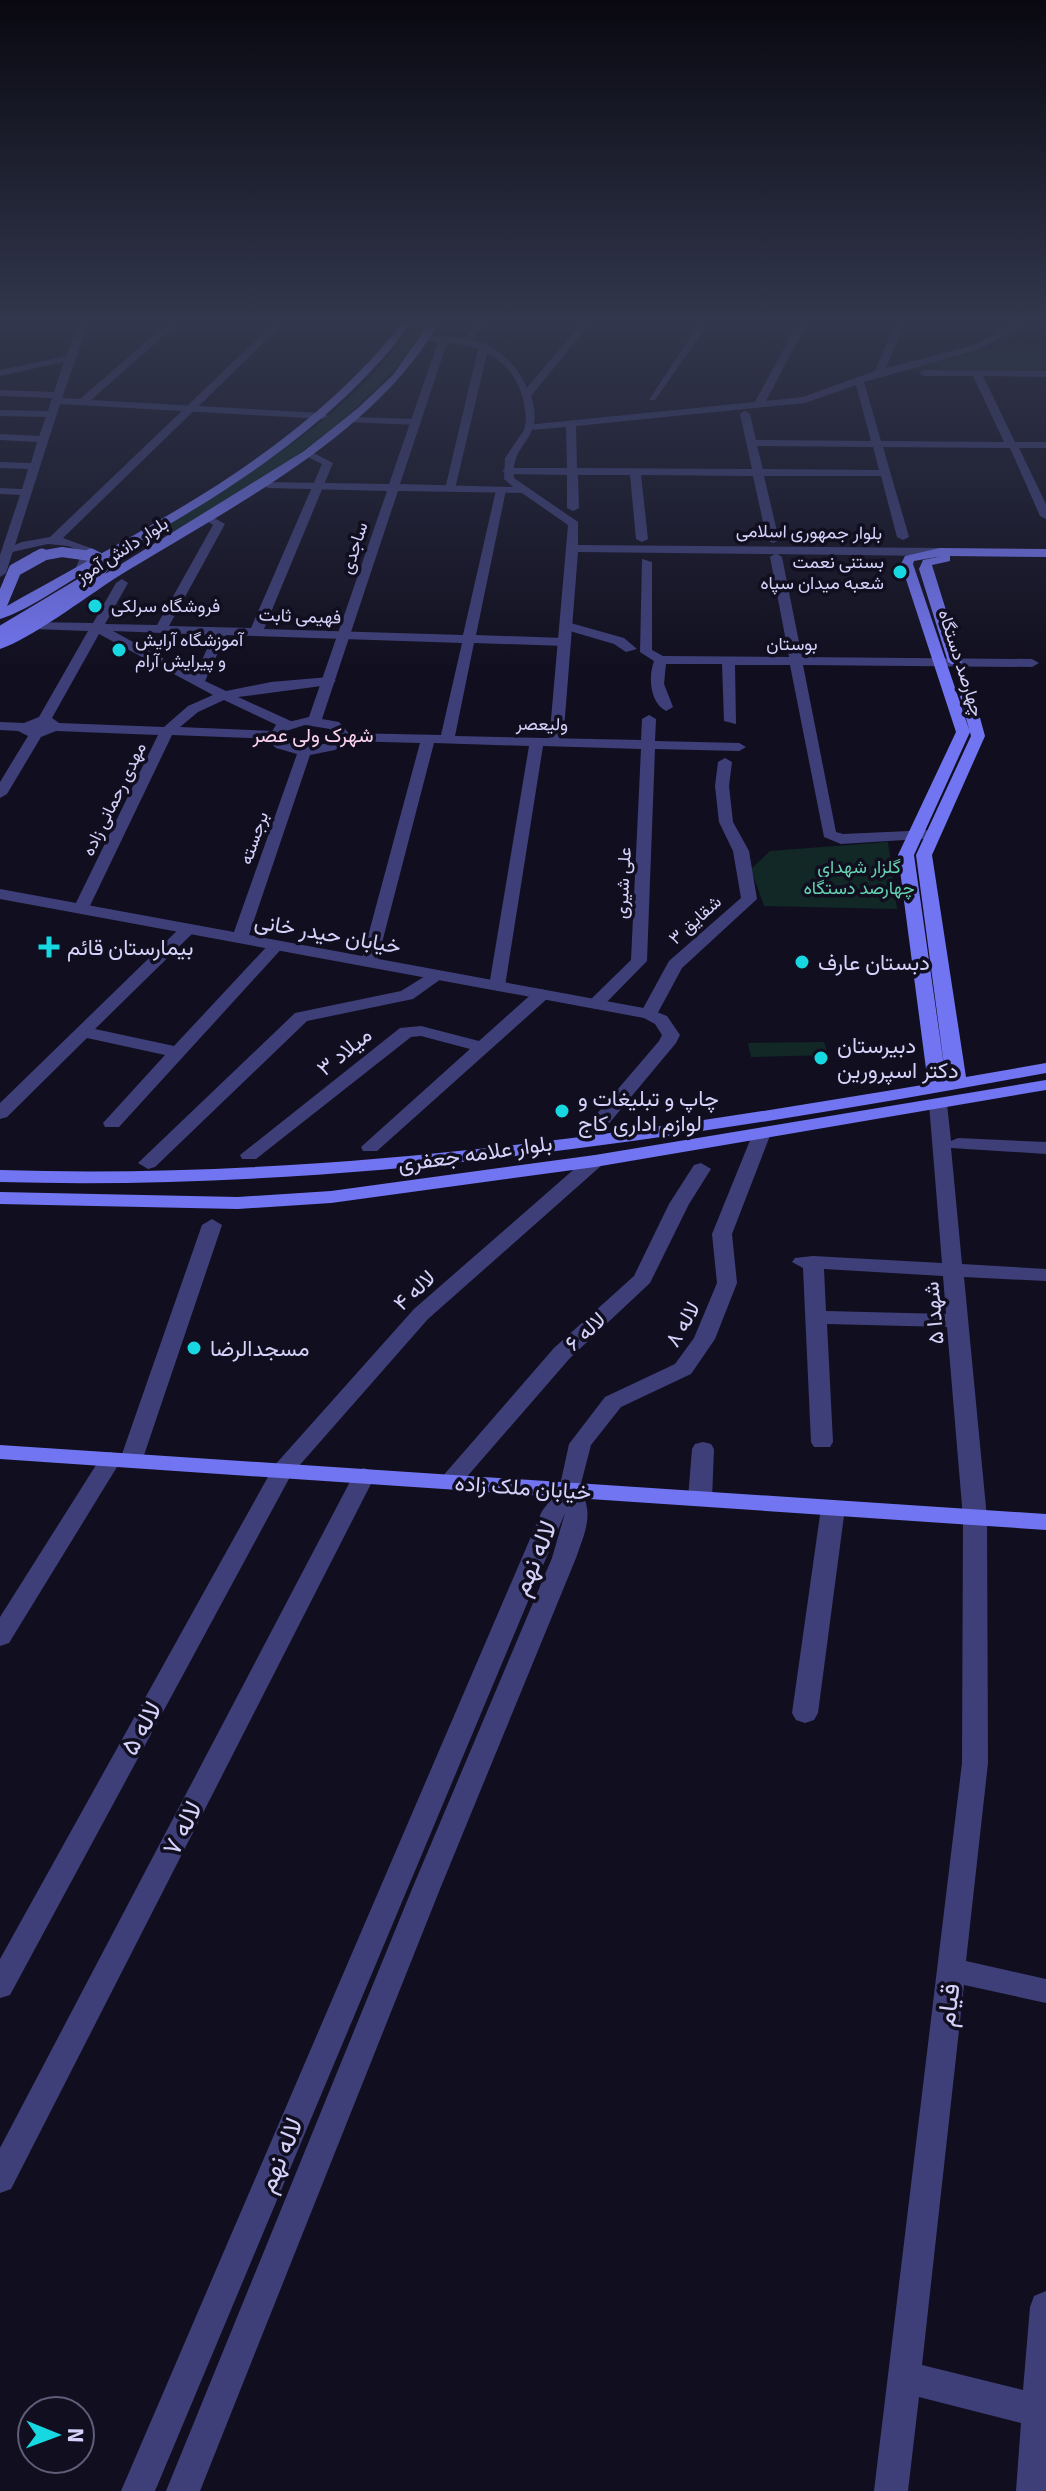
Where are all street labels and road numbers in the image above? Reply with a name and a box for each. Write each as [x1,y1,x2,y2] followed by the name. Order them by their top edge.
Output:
[71,512,172,588] street label: بلوار دانش آموز
[335,519,373,577] street label: ساجدی
[736,520,882,544] street label: بلوار جمهوری اسلامی
[258,604,342,628] street label: فهیمی ثابت
[932,607,989,720] street label: چهارصد دستگاه
[766,633,818,655] street label: بوستان
[515,713,568,735] street label: ولیعصر
[77,739,151,859] street label: مهدی رحمانی زاده
[235,809,273,867] street label: برجسته
[610,847,636,919] street label: علی شیری
[664,891,726,949] street label: شقایق ۳
[253,907,403,960] street label: خیابان حیدر خانی
[311,1021,377,1082] street label: میلاد ۳
[396,1129,554,1178] street label: بلوار علامه جعفری
[388,1264,441,1316] street label: لاله ۴
[917,1280,950,1345] street label: شهدا ۵
[659,1297,706,1352] street label: لاله ۸
[559,1306,611,1357] street label: لاله ۶
[454,1469,592,1506] street label: خیابان ملک زاده
[505,1516,565,1601] street label: لاله نهم
[114,1696,170,1761] street label: لاله ۵
[156,1796,210,1861] street label: لاله ۷
[930,1982,968,2029] street label: قیام
[251,2113,311,2198] street label: لاله نهم

